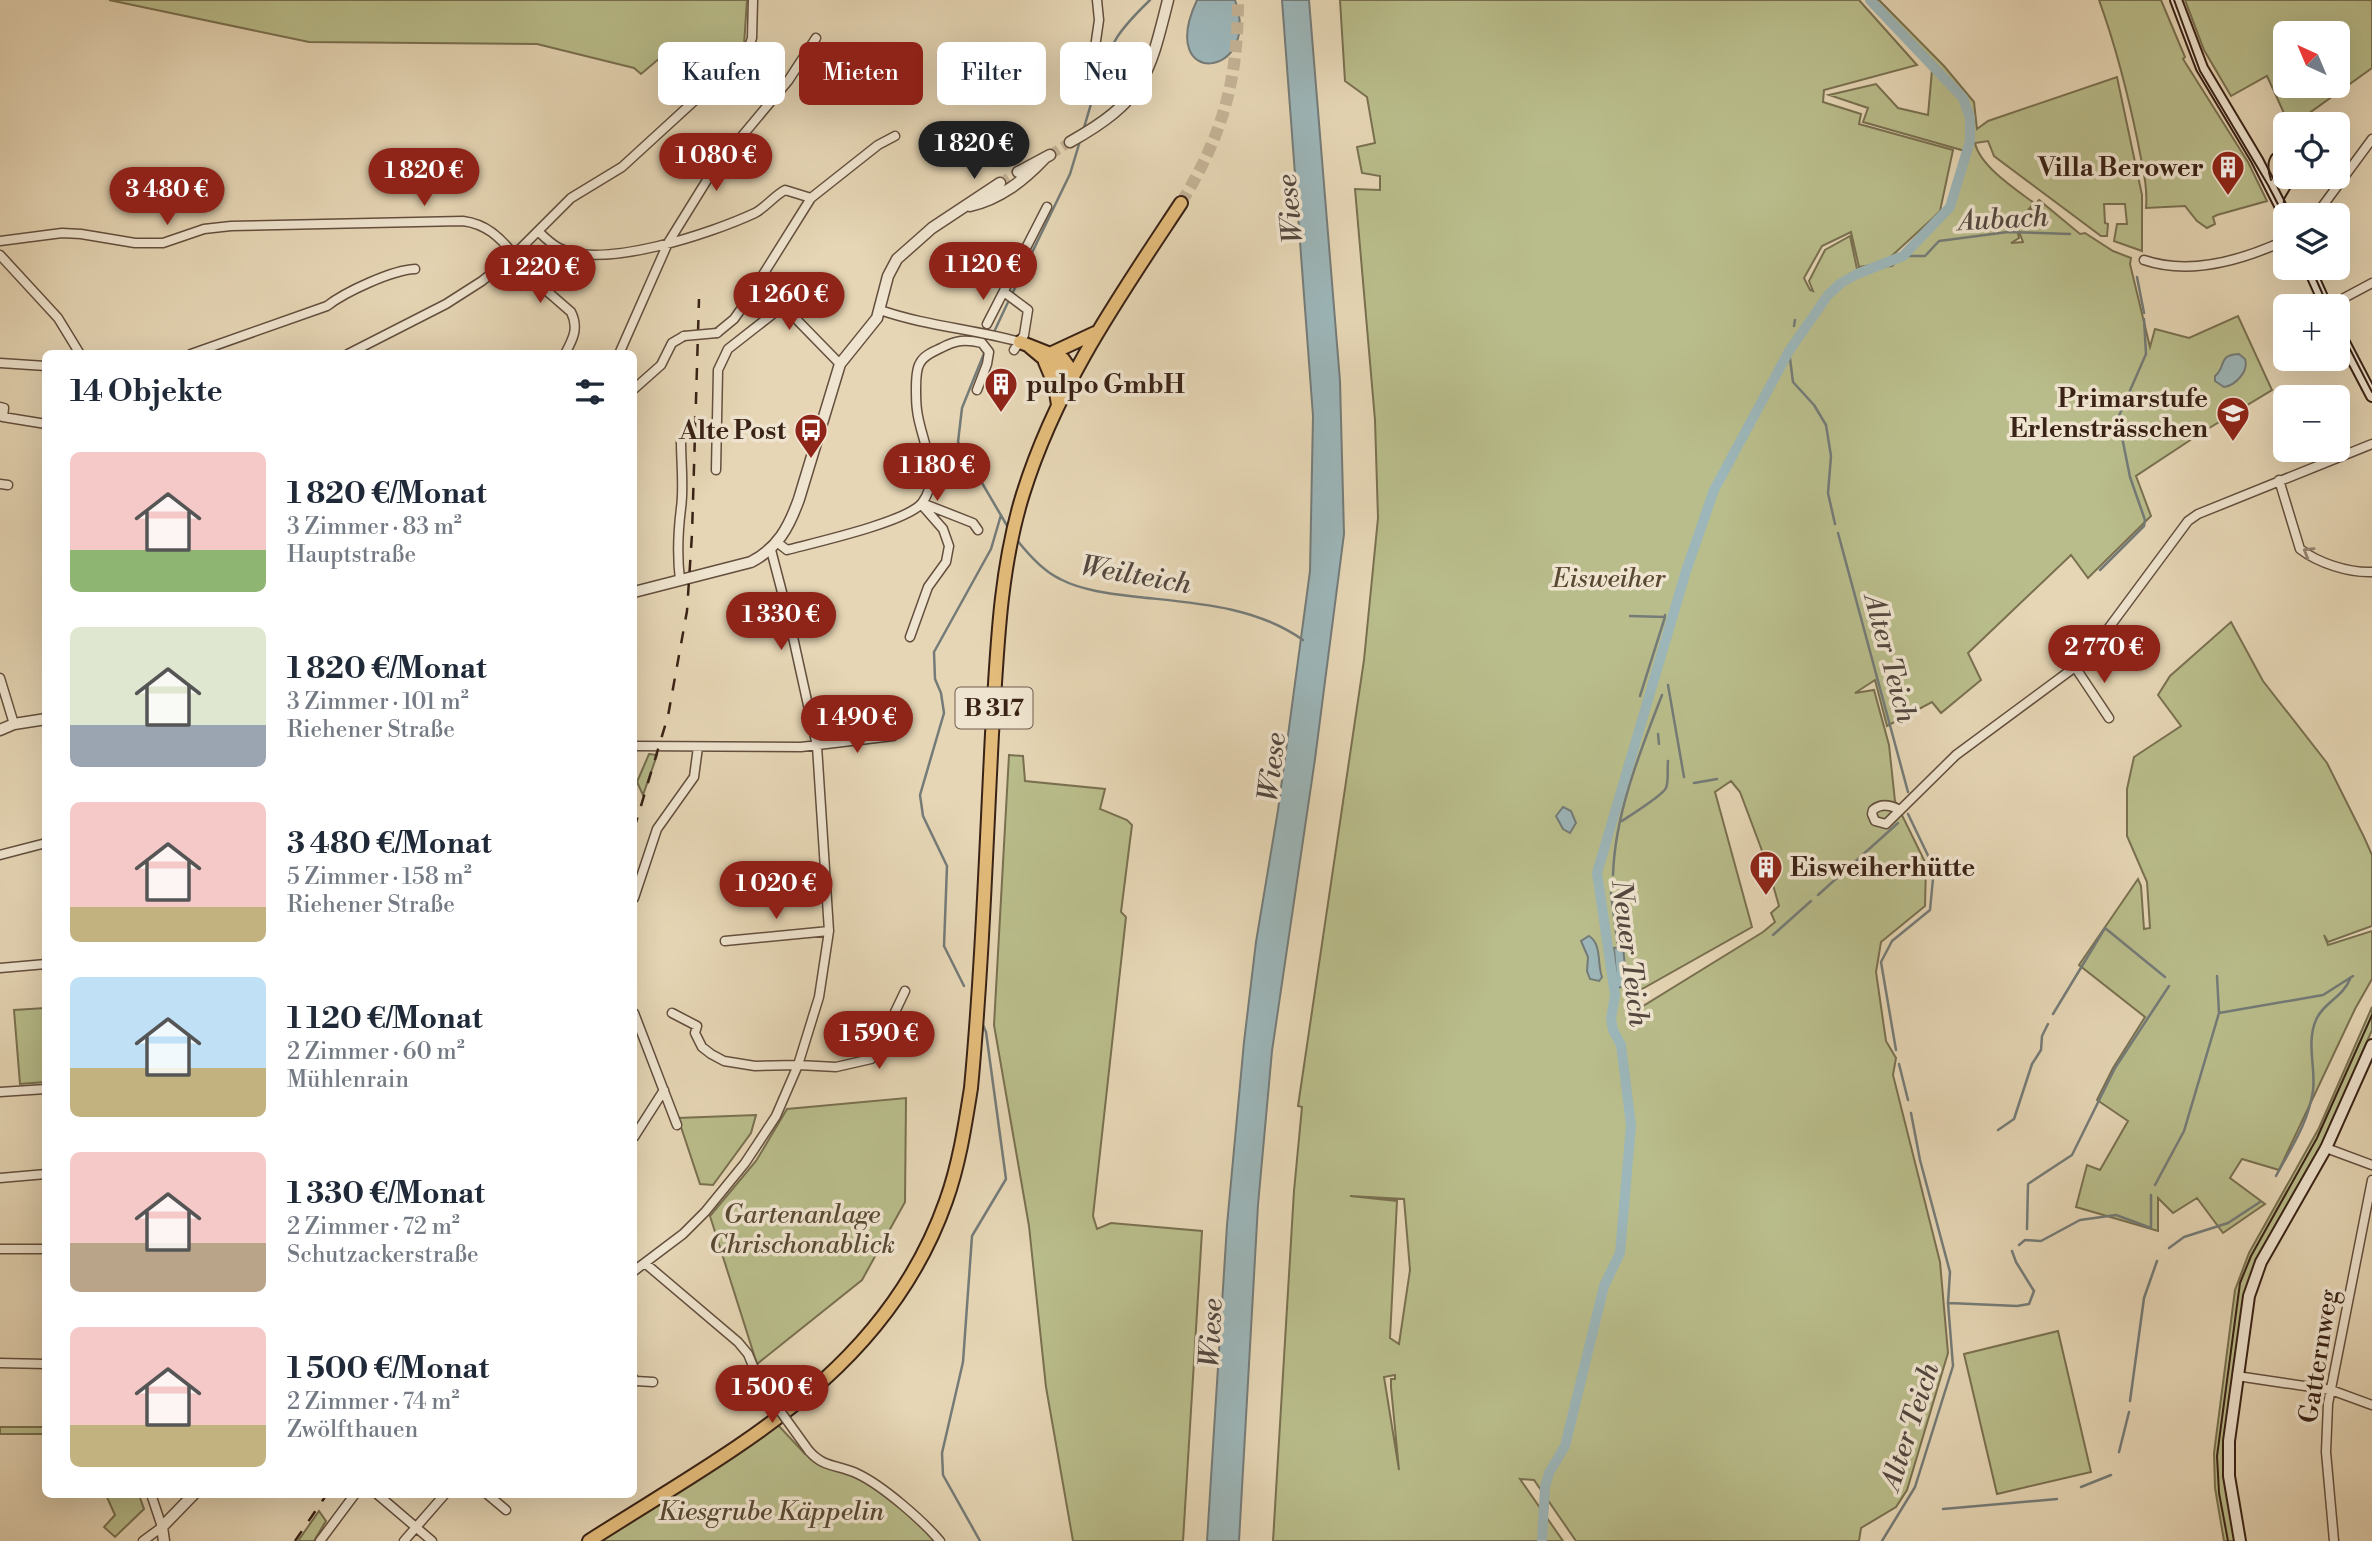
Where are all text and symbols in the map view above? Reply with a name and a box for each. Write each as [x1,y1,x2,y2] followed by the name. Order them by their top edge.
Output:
[2273,21,2350,98] north arrow
[2273,21,2350,462] map controls
[658,42,785,105] chip: Kaufen
[799,42,923,105] chip: Mieten
[937,42,1046,105] chip: Filter
[1060,42,1152,105] chip: Neu
[2273,112,2350,189] button: locate
[909,122,1039,181] pin: 1 820 €
[934,130,1014,158] text: 1 820 €
[651,134,781,193] pin: 1 080 €
[675,142,757,170] text: 1 080 €
[359,148,489,208] pin: 1 820 €
[2209,148,2247,197] building icon: Villa Berower
[2037,152,2204,184] place label: Villa Berower
[384,157,464,185] text: 1 820 €
[102,168,232,227] pin: 3 480 €
[1269,173,1312,245] water label: Wiese
[126,176,208,204] text: 3 480 €
[1954,200,2049,239] water label: Aubach
[2273,203,2350,280] button: layers
[918,243,1048,302] pin: 1 120 €
[475,246,605,305] pin: 1 220 €
[945,251,1021,279] text: 1 120 €
[501,254,579,282] text: 1 220 €
[724,272,854,332] pin: 1 260 €
[750,281,828,309] text: 1 260 €
[2273,294,2350,371] button: +
[982,365,1020,414] building icon: pulpo GmbH
[1026,369,1186,401] place label: pulpo GmbH
[70,373,223,411] text: 14 Objekte
[571,373,609,411] icon: filters
[2009,383,2208,445] place label: Primarstufe Erlensträsschen
[2273,385,2350,462] button: −
[2214,394,2252,443] school or university icon: Primarstufe Erlensträsschen
[792,411,830,460] bus stop icon: Alte Post
[678,415,787,447] place label: Alte Post
[872,444,1002,503] pin: 1 180 €
[899,452,975,480] text: 1 180 €
[287,475,487,513] text: 1 820 €/Monat
[126,480,210,564] icon: home
[287,513,462,541] text: 3 Zimmer · 83 m²
[287,541,416,569] text: Hauptstraße
[2303,547,2316,560] one-way arrow
[1078,549,1194,603] water label: Weilteich
[1552,563,1666,595] park label: Eisweiher
[1855,587,1924,727] water label: Alter Teich
[716,592,846,652] pin: 1 330 €
[742,601,820,629] text: 1 330 €
[2039,626,2169,685] pin: 2 770 €
[2064,634,2144,662] text: 2 770 €
[287,650,487,688] text: 1 820 €/Monat
[126,655,210,739] icon: home
[287,688,469,716] text: 3 Zimmer · 101 m²
[956,688,1032,728] road number: B 317
[792,696,922,755] pin: 1 490 €
[817,704,897,732] text: 1 490 €
[287,716,455,744] text: Riehener Straße
[1251,731,1294,804] water label: Wiese
[287,825,492,863] text: 3 480 €/Monat
[126,830,210,914] icon: home
[1747,848,1785,897] building icon: Eisweiherhütte
[1790,852,1975,884] place label: Eisweiherhütte
[711,862,841,921] pin: 1 020 €
[287,863,472,891] text: 5 Zimmer · 158 m²
[736,870,816,898] text: 1 020 €
[1603,877,1656,1029] water label: Neuer Teich
[287,891,455,919] text: Riehener Straße
[287,1000,483,1038] text: 1 120 €/Monat
[126,1005,210,1089] icon: home
[814,1012,944,1071] pin: 1 590 €
[840,1020,918,1048] text: 1 590 €
[287,1038,465,1066] text: 2 Zimmer · 60 m²
[287,1066,409,1094] text: Mühlenrain
[287,1175,485,1213] text: 1 330 €/Monat
[126,1180,210,1264] icon: home
[709,1199,895,1261] park label: Gartenanlage Chrischonablick
[287,1213,460,1241] text: 2 Zimmer · 72 m²
[287,1241,479,1269] text: Schutzackerstraße
[2293,1286,2345,1425] street label: Gatternweg
[1192,1298,1231,1369] water label: Wiese
[287,1350,489,1388] text: 1 500 €/Monat
[126,1355,210,1439] icon: home
[1872,1358,1948,1497] water label: Alter Teich
[707,1366,837,1425] pin: 1 500 €
[731,1374,813,1402] text: 1 500 €
[287,1388,459,1416] text: 2 Zimmer · 74 m²
[287,1416,418,1444] text: Zwölfthauen
[658,1496,884,1528] park label: Kiesgrube Käppelin

